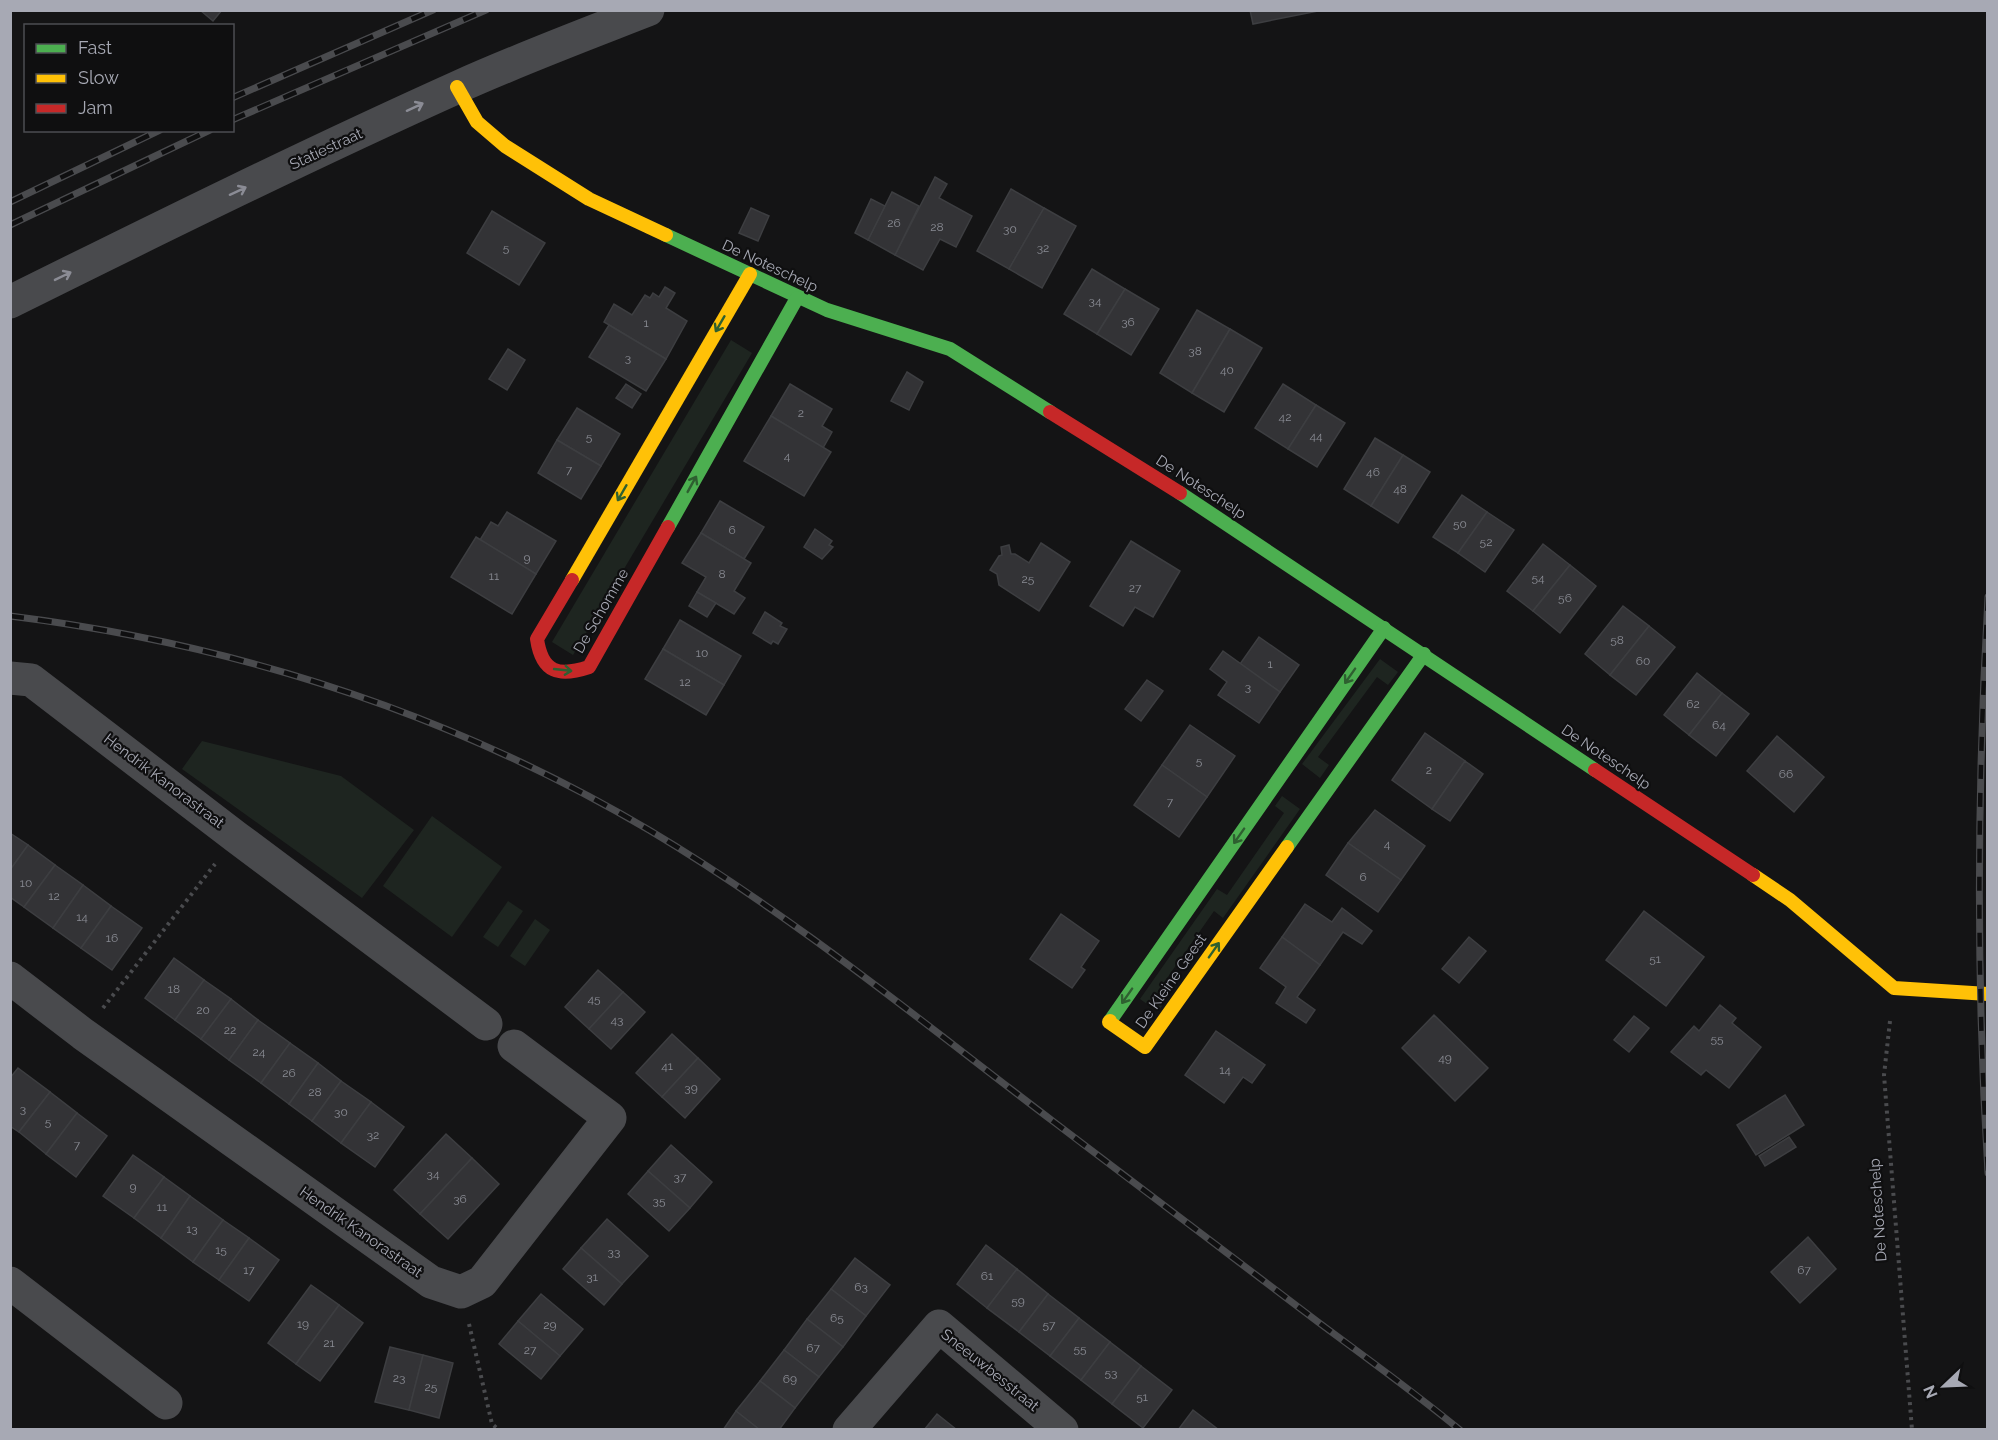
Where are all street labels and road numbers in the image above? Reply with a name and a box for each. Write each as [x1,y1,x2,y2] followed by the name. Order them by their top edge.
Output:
[287,124,365,174] street label: Statiestraat
[719,236,821,296] street label: De Noteschelp
[1153,451,1249,523] street label: De Noteschelp
[570,565,633,657] street label: De Schomme
[1558,721,1654,793] street label: De Noteschelp
[100,730,228,832] street label: Hendrik Kanorastraat
[1132,930,1210,1032] street label: De Kleine Geest
[1865,1158,1891,1262] street label: De Noteschelp
[296,1183,426,1281] street label: Hendrik Kanorastraat
[937,1325,1043,1415] street label: Sneeuwbesstraat

